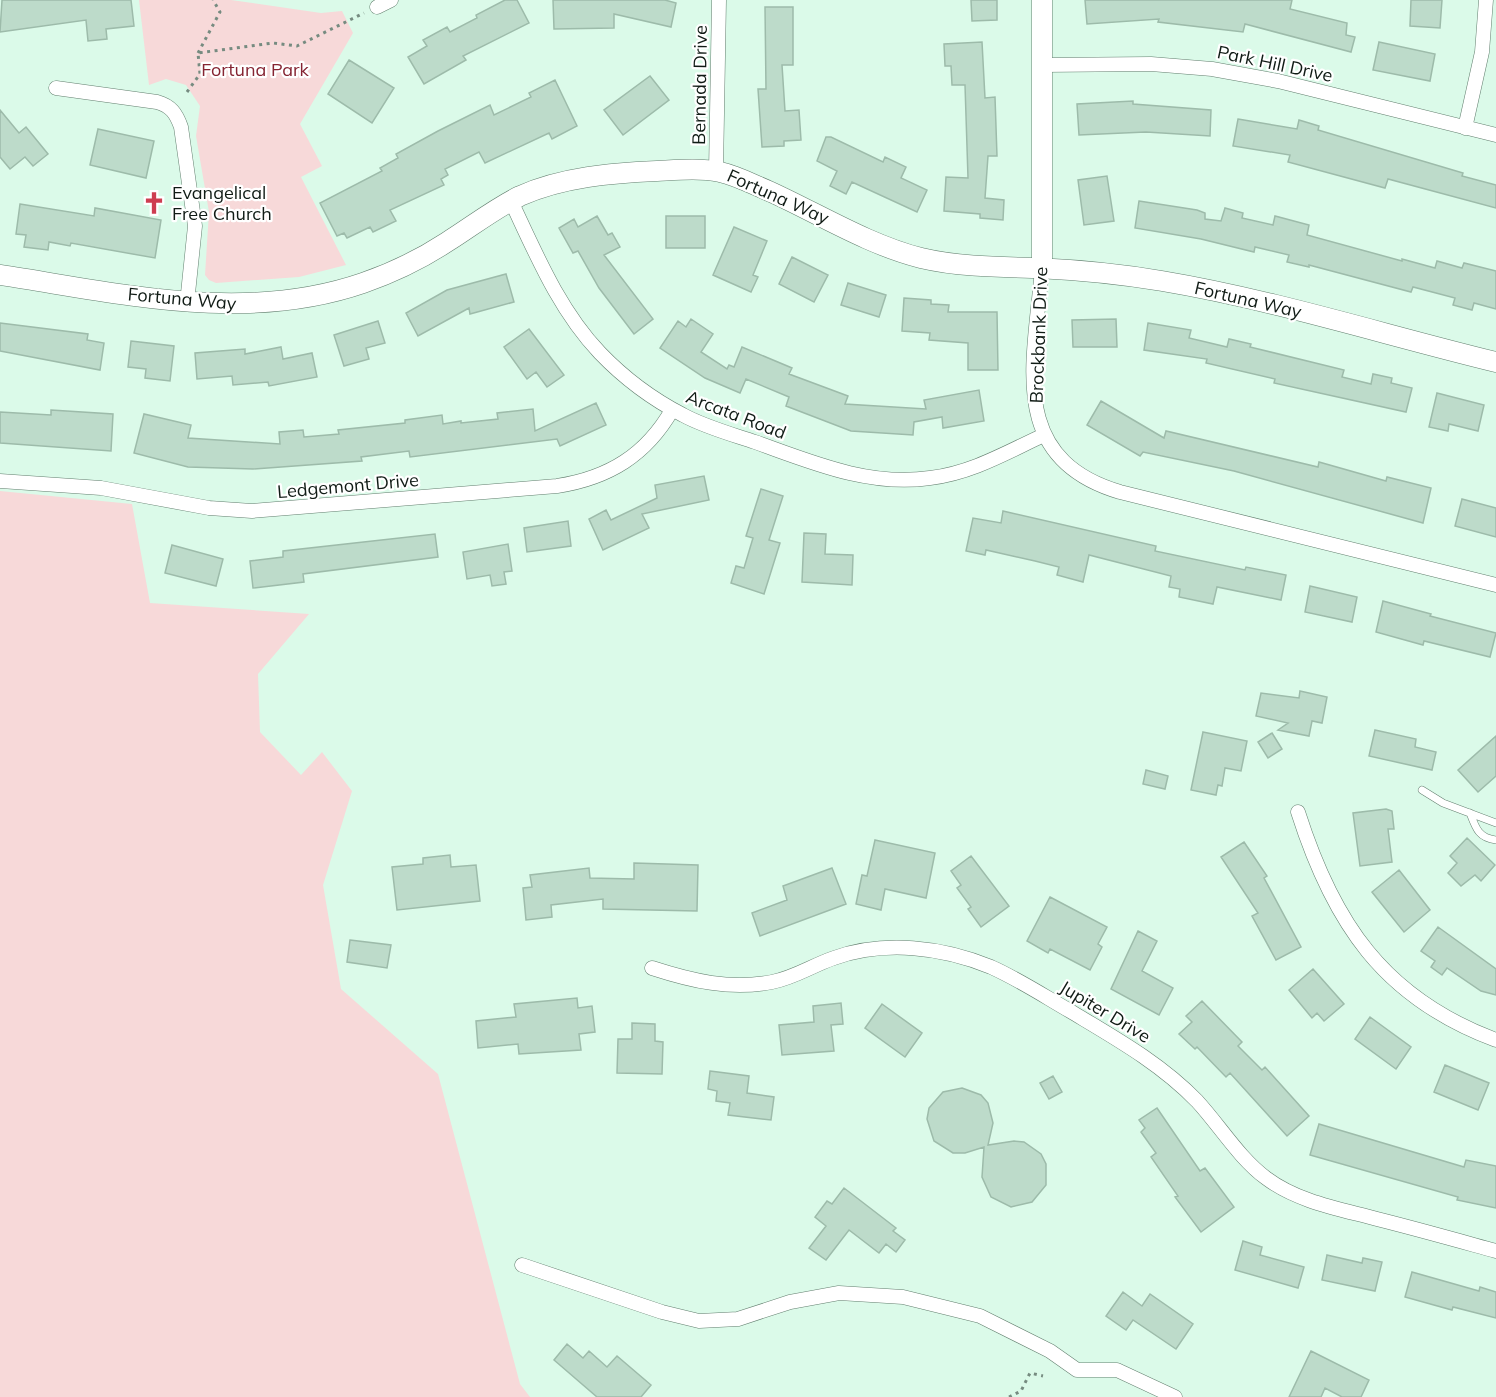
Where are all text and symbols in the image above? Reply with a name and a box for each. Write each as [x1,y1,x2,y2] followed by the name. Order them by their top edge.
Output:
[687,25,712,145] street label: Bernada Drive
[1215,40,1335,87] street label: Park Hill Drive
[201,58,310,81] park label: Fortuna Park
[724,164,833,229] street label: Fortuna Way
[172,181,272,225] place label: Evangelical Free Church
[141,190,167,216] church icon: Evangelical Free Church
[1025,266,1052,404] street label: Brockbank Drive
[1192,276,1304,323] street label: Fortuna Way
[127,282,238,315] street label: Fortuna Way
[683,385,789,444] street label: Arcata Road
[276,468,420,503] street label: Ledgemont Drive
[1056,975,1155,1048] street label: Jupiter Drive

